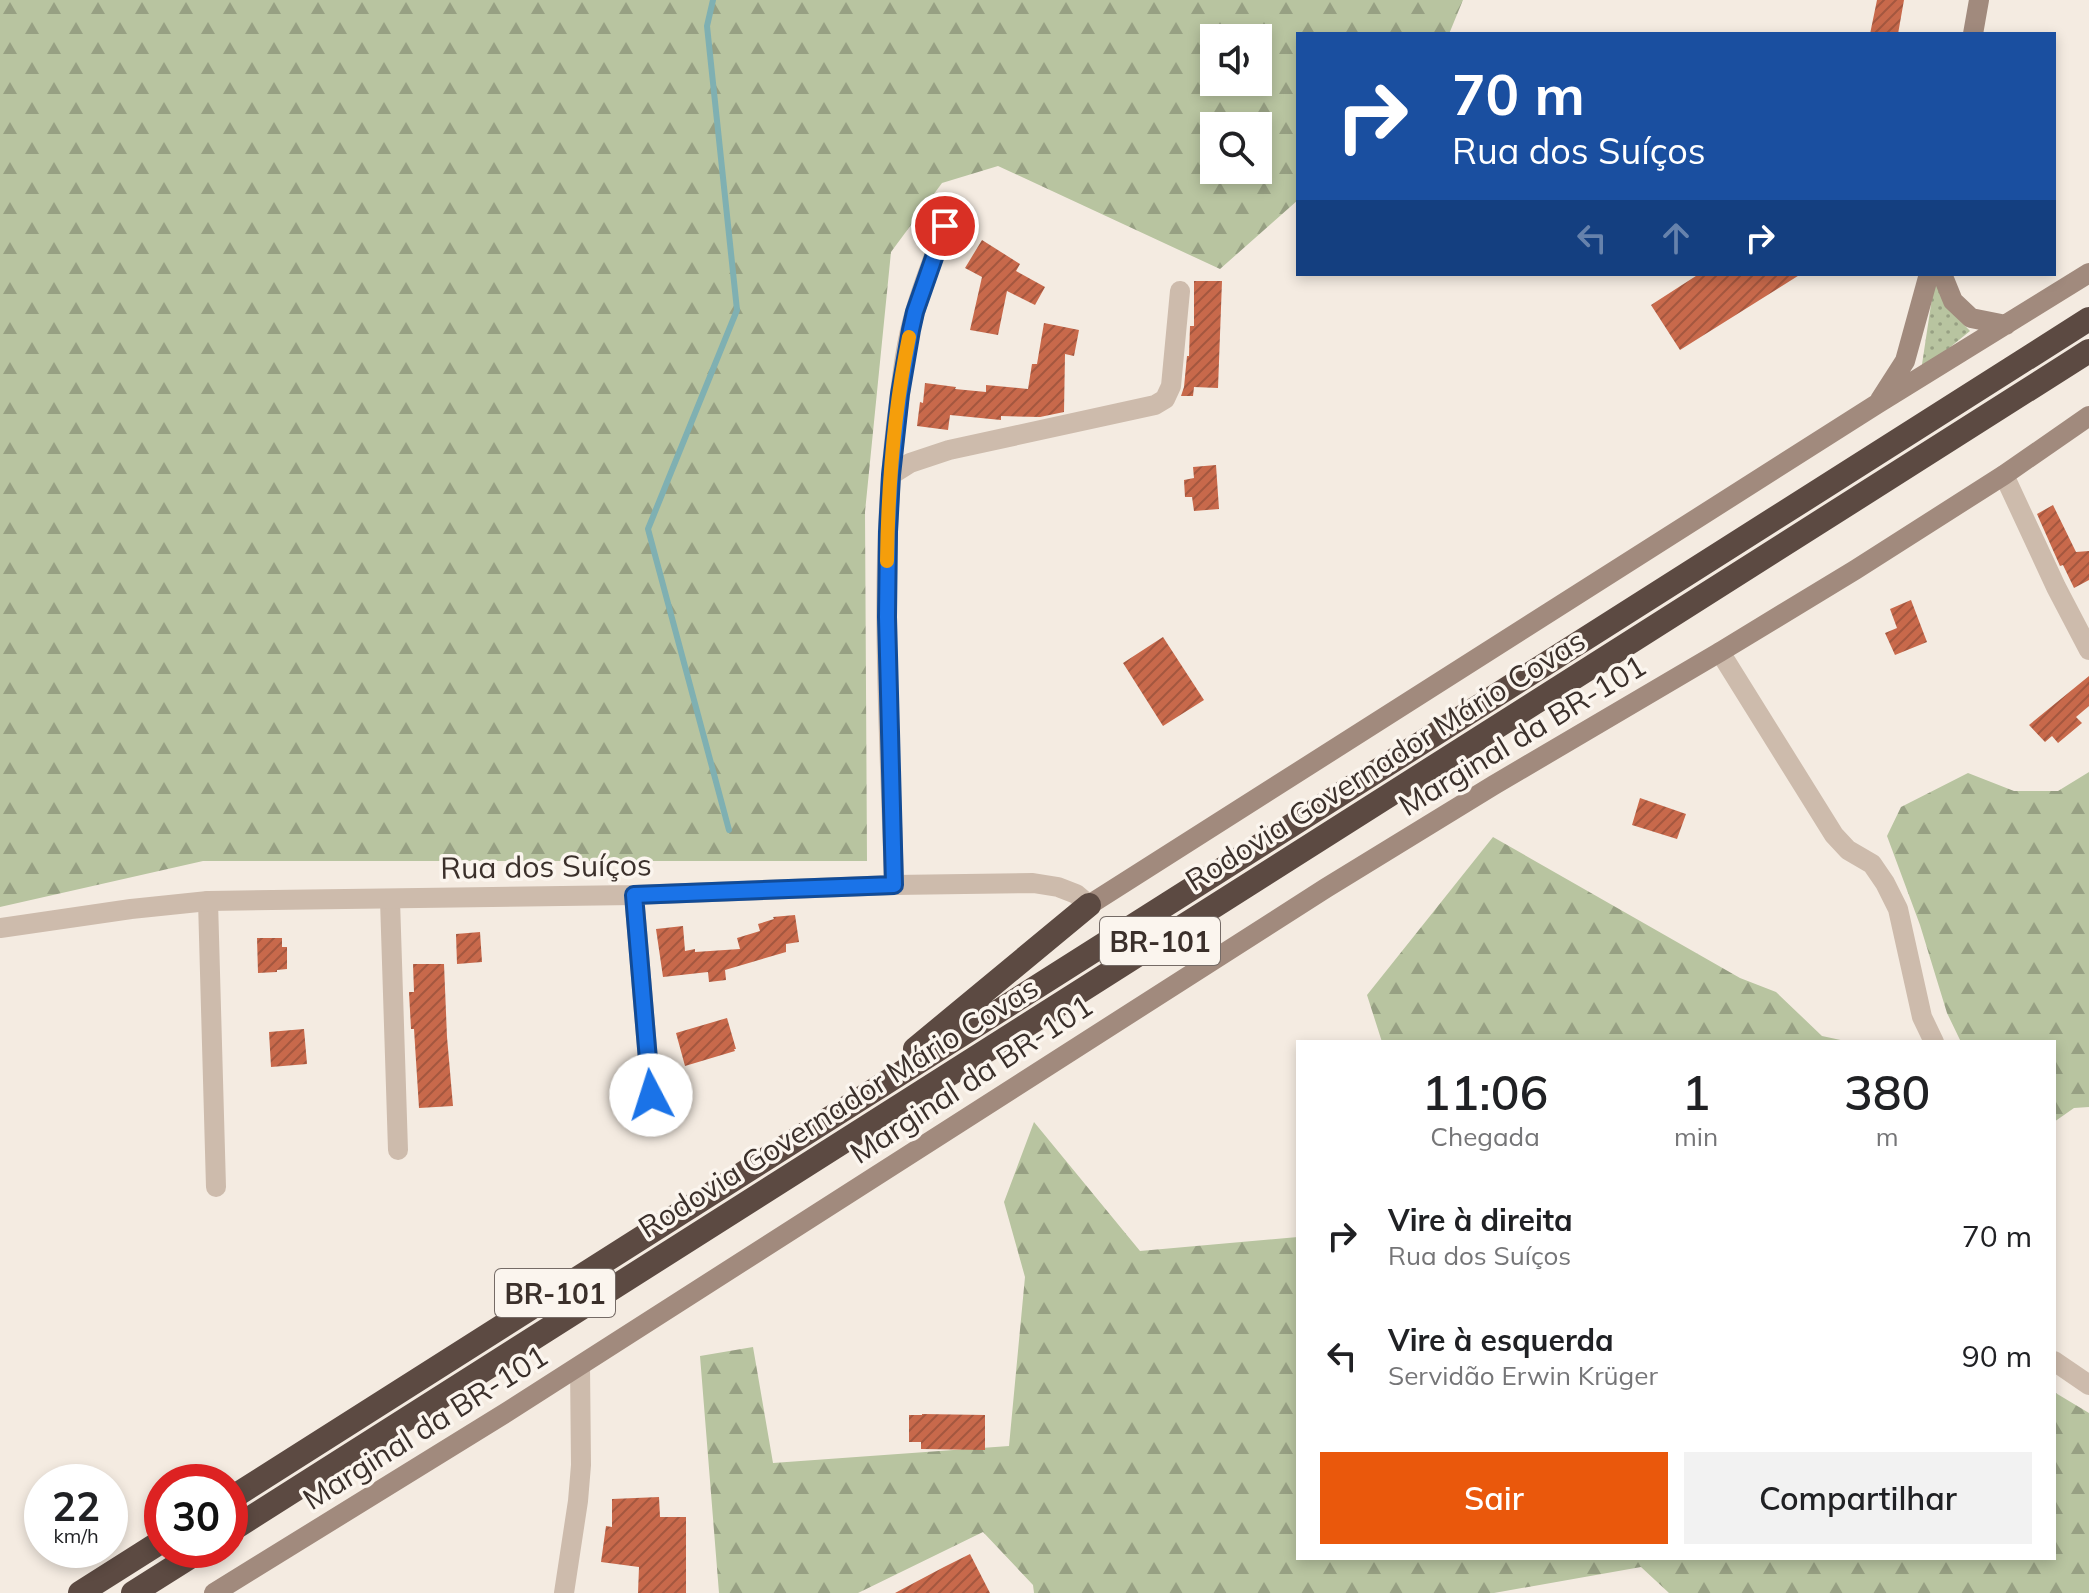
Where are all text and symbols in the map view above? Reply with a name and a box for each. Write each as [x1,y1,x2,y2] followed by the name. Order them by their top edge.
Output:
[1200,24,1272,184] map controls
[1200,24,1272,96] button: sound
[1452,59,1585,129] text: 70 m
[1320,64,1424,168] icon: right
[1200,112,1272,184] button: search
[1452,128,1706,173] text: Rua dos Suíços
[911,192,979,260] pin
[923,204,967,248] icon: arrive
[1570,216,1614,260] icon: left
[1654,216,1698,260] icon: ahead
[1738,216,1782,260] icon: right
[1178,621,1592,899] street label: Rodovia Governador Mário Covas
[1392,646,1652,824] street label: Marginal da BR-101
[440,845,652,887] street label: Rua dos Suíços
[1100,917,1220,965] road number: BR-101
[631,968,1045,1246] street label: Rodovia Governador Mário Covas
[843,986,1099,1172] street label: Marginal da BR-101
[609,1053,693,1137] position arrow
[1422,1062,1548,1122] text: 11:06
[1682,1062,1710,1122] text: 1
[1844,1062,1930,1122] text: 380
[1430,1120,1540,1153] text: Chegada
[1674,1120,1718,1153] text: min
[1876,1120,1899,1153] text: m
[1388,1201,1573,1239] text: Vire à direita
[1320,1214,1364,1258] icon: right
[1962,1217,2032,1255] text: 70 m
[1388,1239,1571,1272] text: Rua dos Suíços
[495,1269,615,1317] road number: BR-101
[1388,1321,1614,1359] text: Vire à esquerda
[1320,1334,1364,1378] icon: left
[296,1336,554,1518] street label: Marginal da BR-101
[1962,1337,2032,1375] text: 90 m
[1388,1359,1658,1392] text: Servidão Erwin Krüger
[1320,1452,1668,1544] button: Sair
[1684,1452,2032,1544] button: Compartilhar
[144,1464,248,1568] speed limit sign: 30
[52,1481,100,1531] text: 22
[53,1523,99,1548] text: km/h

